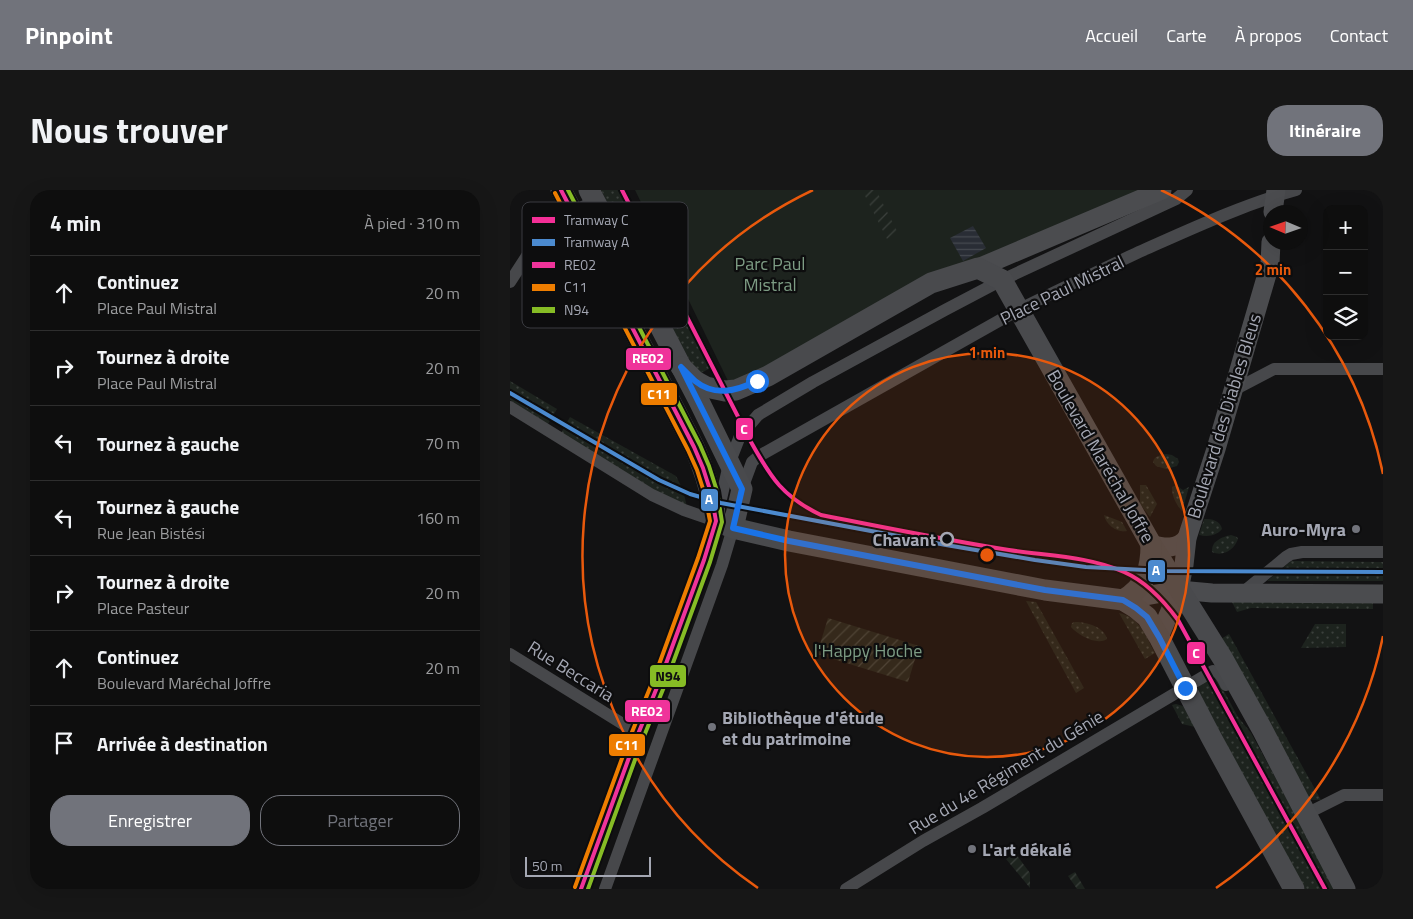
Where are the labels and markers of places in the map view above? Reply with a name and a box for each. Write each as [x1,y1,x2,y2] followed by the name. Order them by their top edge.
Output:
[1261,516,1346,543] place label: Auro-Myra
[1350,523,1362,535] marker: Auro-Myra
[873,526,936,553] place label: Chavant
[940,532,954,546] marker: Chavant
[978,546,996,564] centre of rings
[722,704,884,752] place label: Bibliothèque d'étude et du patrimoine
[706,721,718,733] marker: Bibliothèque d'étude et du patrimoine
[982,836,1071,863] place label: L'art dékalé
[966,843,978,855] marker: L'art dékalé

